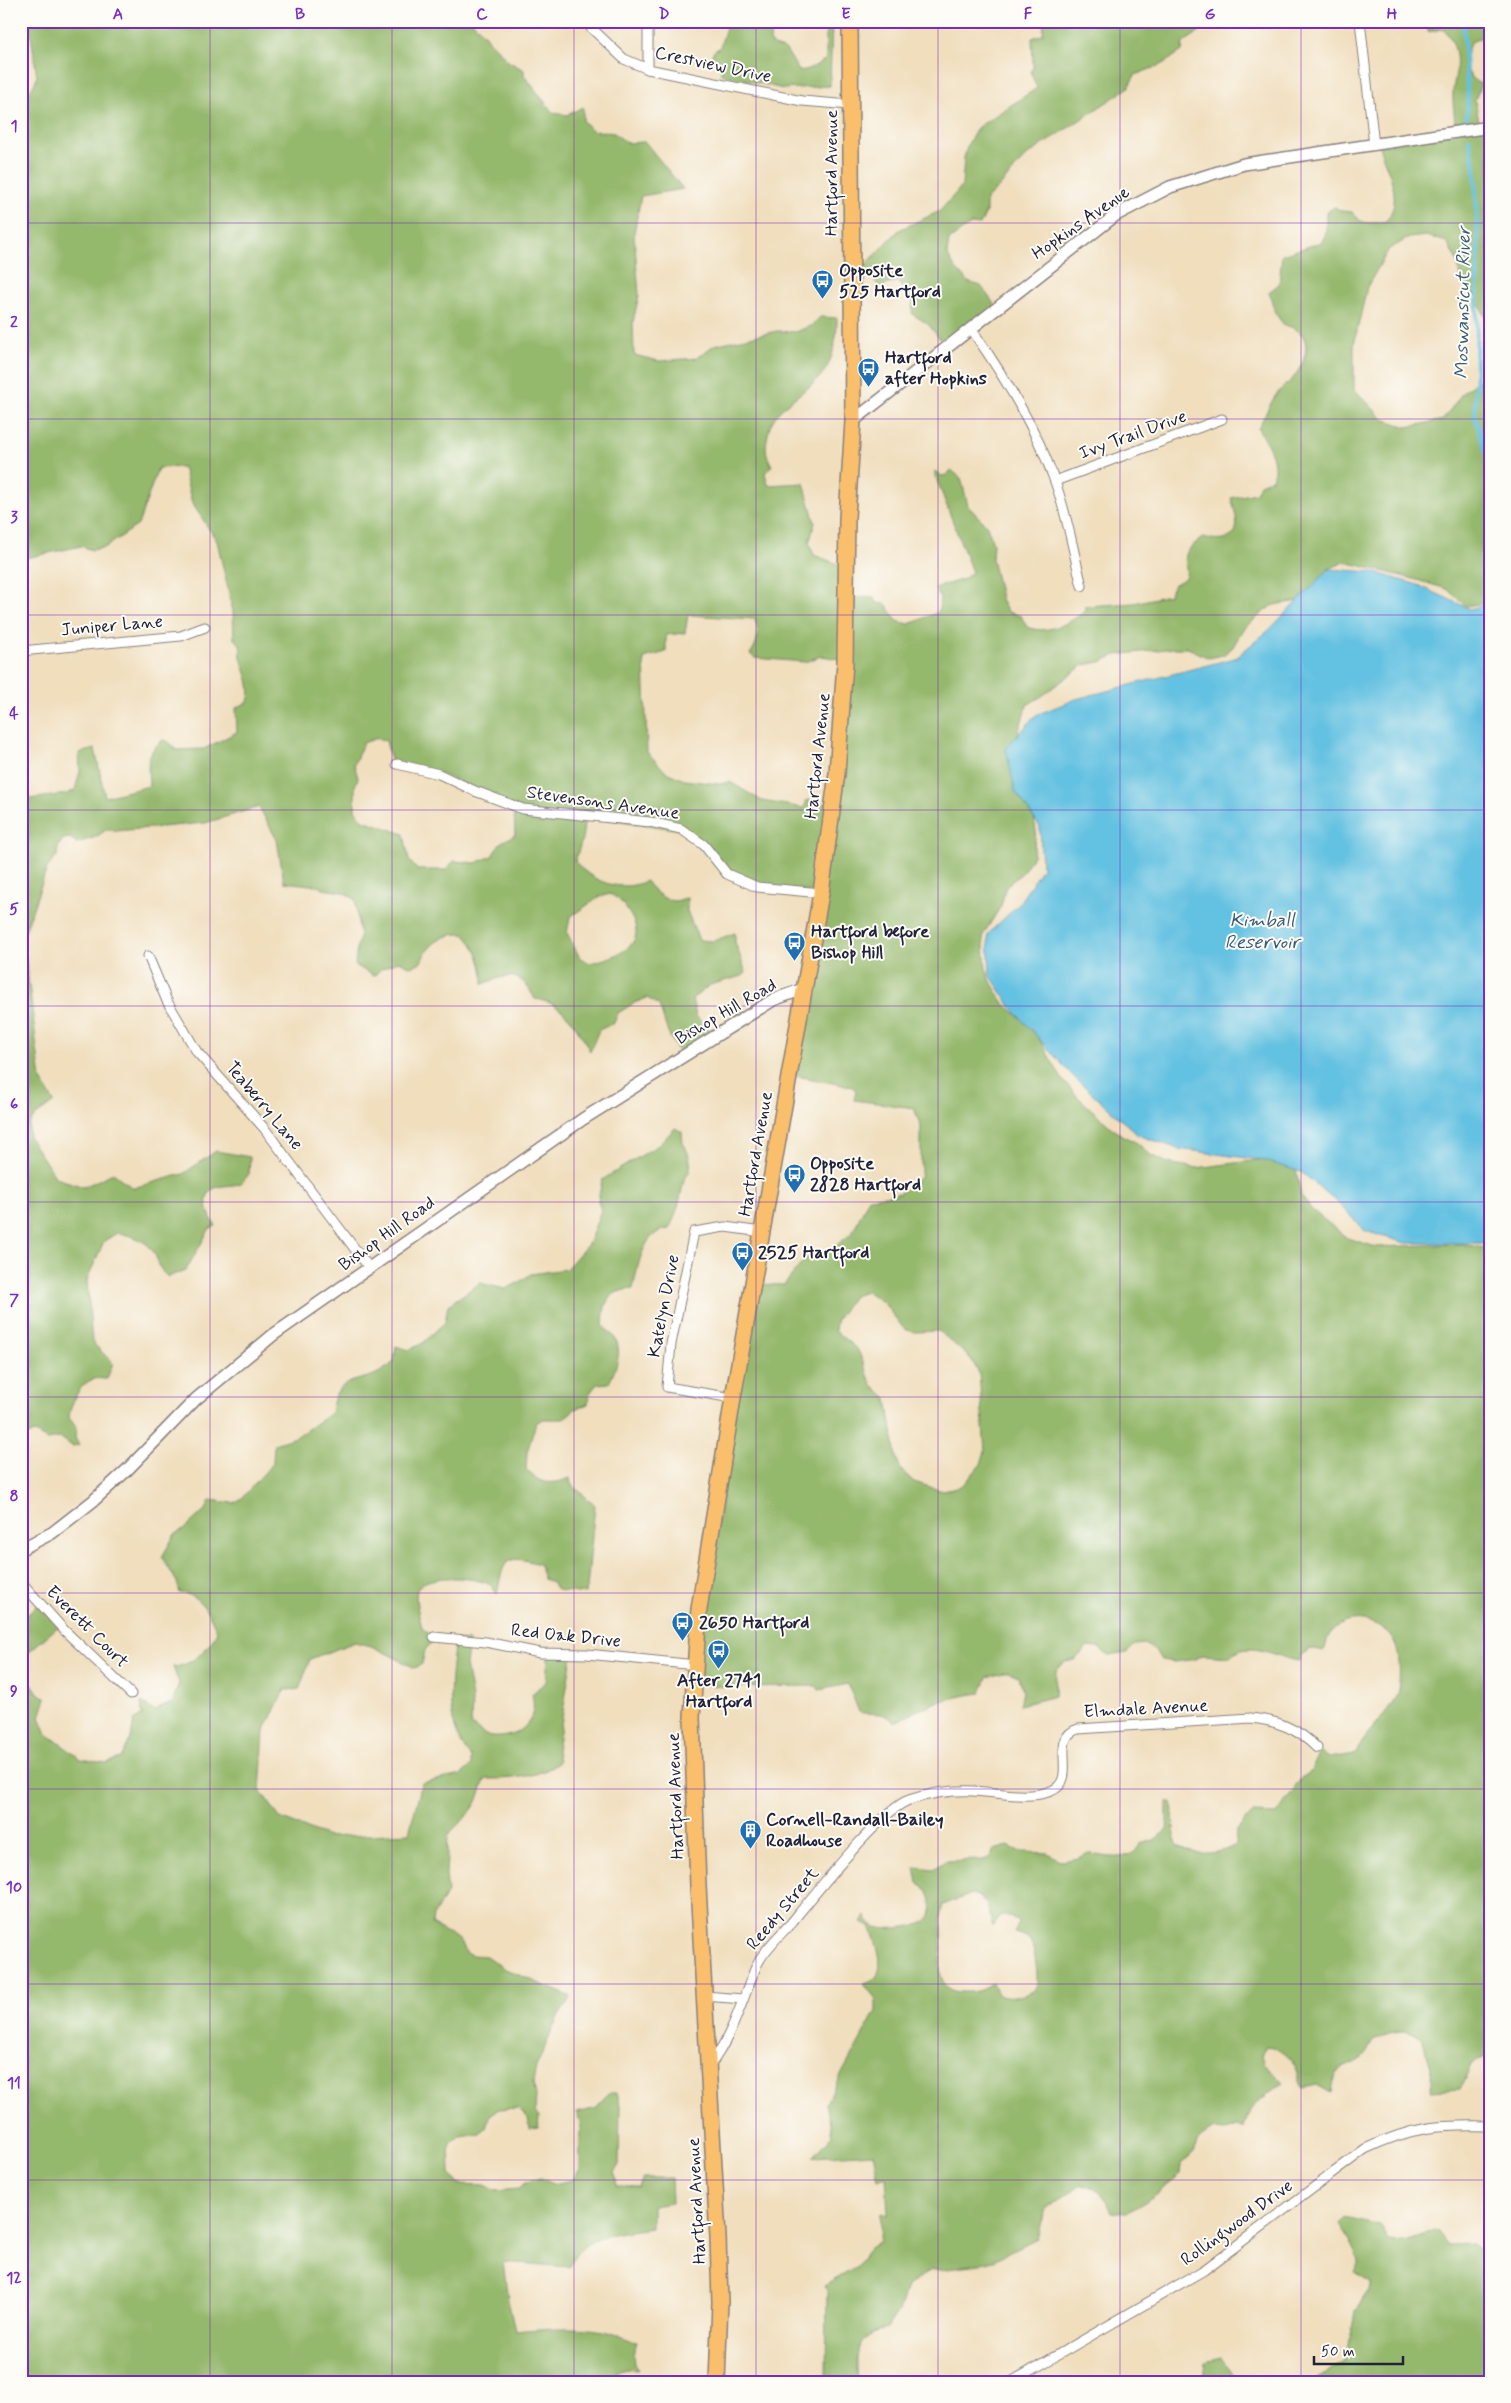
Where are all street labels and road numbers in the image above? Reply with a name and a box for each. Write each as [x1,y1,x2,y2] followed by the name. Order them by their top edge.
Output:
[652,41,774,89] street label: Crestview Drive
[820,110,846,236] street label: Hartford Avenue
[1027,180,1135,266] street label: Hopkins Avenue
[1076,404,1190,466] street label: Ivy Trail Drive
[60,610,164,642] street label: Juniper Lane
[799,692,839,820] street label: Hartford Avenue
[525,780,681,826] street label: Stevensons Avenue
[671,973,781,1051] street label: Bishop Hill Road
[220,1057,308,1155] street label: Teaberry Lane
[733,1089,781,1219] street label: Hartford Avenue
[334,1191,440,1277] street label: Bishop Hill Road
[642,1253,686,1359] street label: Katelyn Drive
[40,1580,134,1674] street label: Everett Court
[510,1618,622,1654] street label: Red Oak Drive
[1083,1694,1209,1724] street label: Elmdale Avenue
[662,1732,692,1860] street label: Hartford Avenue
[741,1862,825,1955] street label: Reedy Street
[682,2137,714,2265] street label: Hartford Avenue
[1176,2174,1299,2273] street label: Rollingwood Drive

